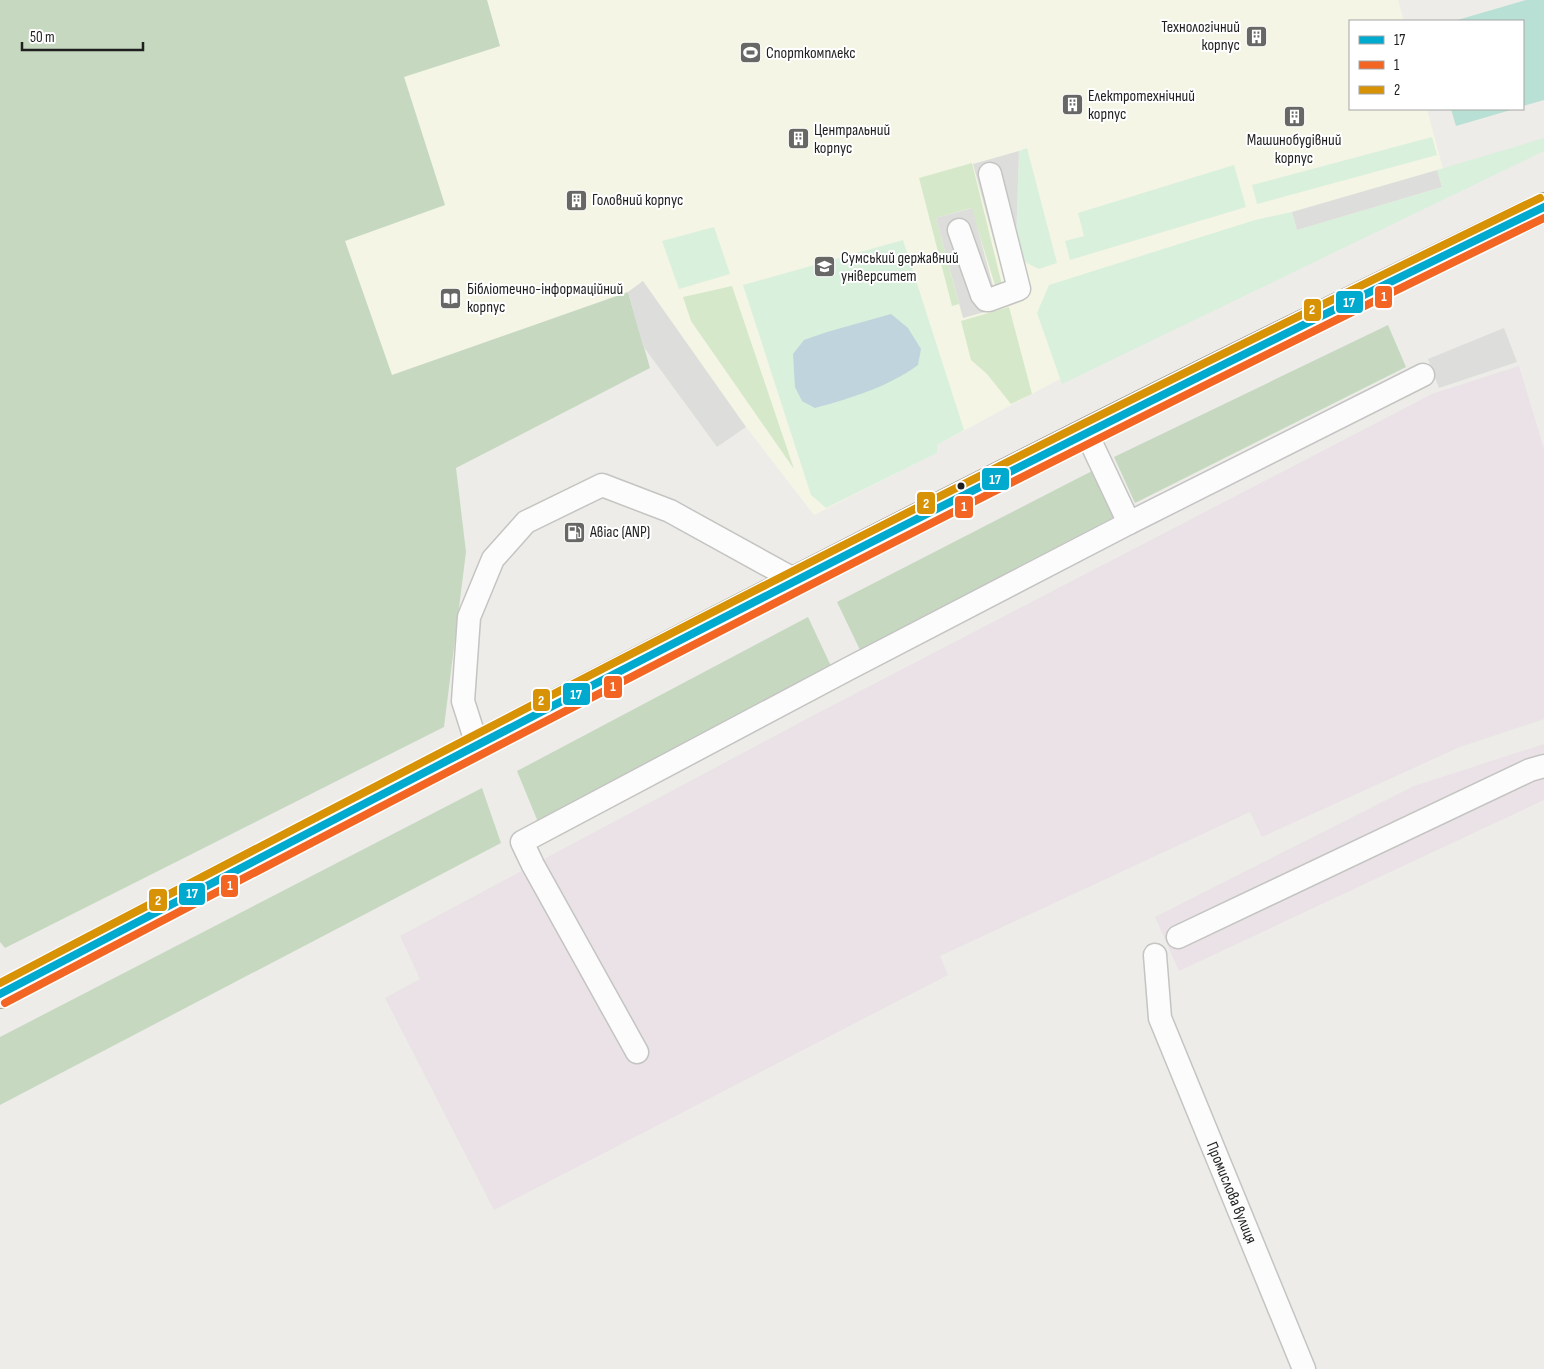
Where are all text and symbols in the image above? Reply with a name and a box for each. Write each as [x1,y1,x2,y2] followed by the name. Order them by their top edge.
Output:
[1161,18,1240,55] place label: Технологічний корпус
[22,20,144,52] scale bar
[1349,20,1524,110] legend
[1244,24,1268,48] building icon: Технологічний корпус
[30,28,55,47] text: 50 m
[1394,31,1405,50] text: 17
[738,41,762,65] sports icon: Спорткомплекс
[766,44,856,63] place label: Спорткомплекс
[1394,56,1400,75] text: 1
[1394,81,1400,100] text: 2
[1088,87,1195,124] place label: Електротехнічний корпус
[1060,93,1084,117] building icon: Електротехнічний корпус
[1282,104,1306,128] building icon: Машинобудівний корпус
[814,121,890,158] place label: Центральний корпус
[786,127,810,151] building icon: Центральний корпус
[1247,131,1341,168] place label: Машинобудівний корпус
[564,188,588,212] building icon: Головний корпус
[592,191,683,210] place label: Головний корпус
[841,249,959,286] place label: Сумський державний університет
[813,255,837,279] school or university icon: Сумський державний університет
[467,280,623,317] place label: Бібліотечно-інформаційний корпус
[1374,285,1393,309] line badge: 1
[439,286,463,310] library icon: Бібліотечно-інформаційний корпус
[1381,288,1387,305] text: 1
[1335,290,1364,314] line badge: 17
[1343,294,1356,311] text: 17
[1303,298,1322,322] line badge: 2
[1309,301,1315,318] text: 2
[981,467,1010,491] line badge: 17
[989,471,1002,488] text: 17
[956,481,966,491] unlabelled marker
[916,491,936,515] line badge: 2
[923,495,929,512] text: 2
[954,495,974,519] line badge: 1
[961,498,967,515] text: 1
[562,520,586,544] fuel station icon: Авіас (ANP)
[589,523,650,542] place label: Авіас (ANP)
[603,675,623,699] line badge: 1
[610,678,616,695] text: 1
[562,682,591,706] line badge: 17
[570,686,583,703] text: 17
[532,688,551,712] line badge: 2
[538,692,544,709] text: 2
[220,874,239,898] line badge: 1
[227,877,233,894] text: 1
[178,882,206,906] line badge: 17
[186,885,199,902] text: 17
[148,888,168,912] line badge: 2
[155,892,161,909] text: 2
[1202,1139,1261,1246] street label: Промислова вулиця

